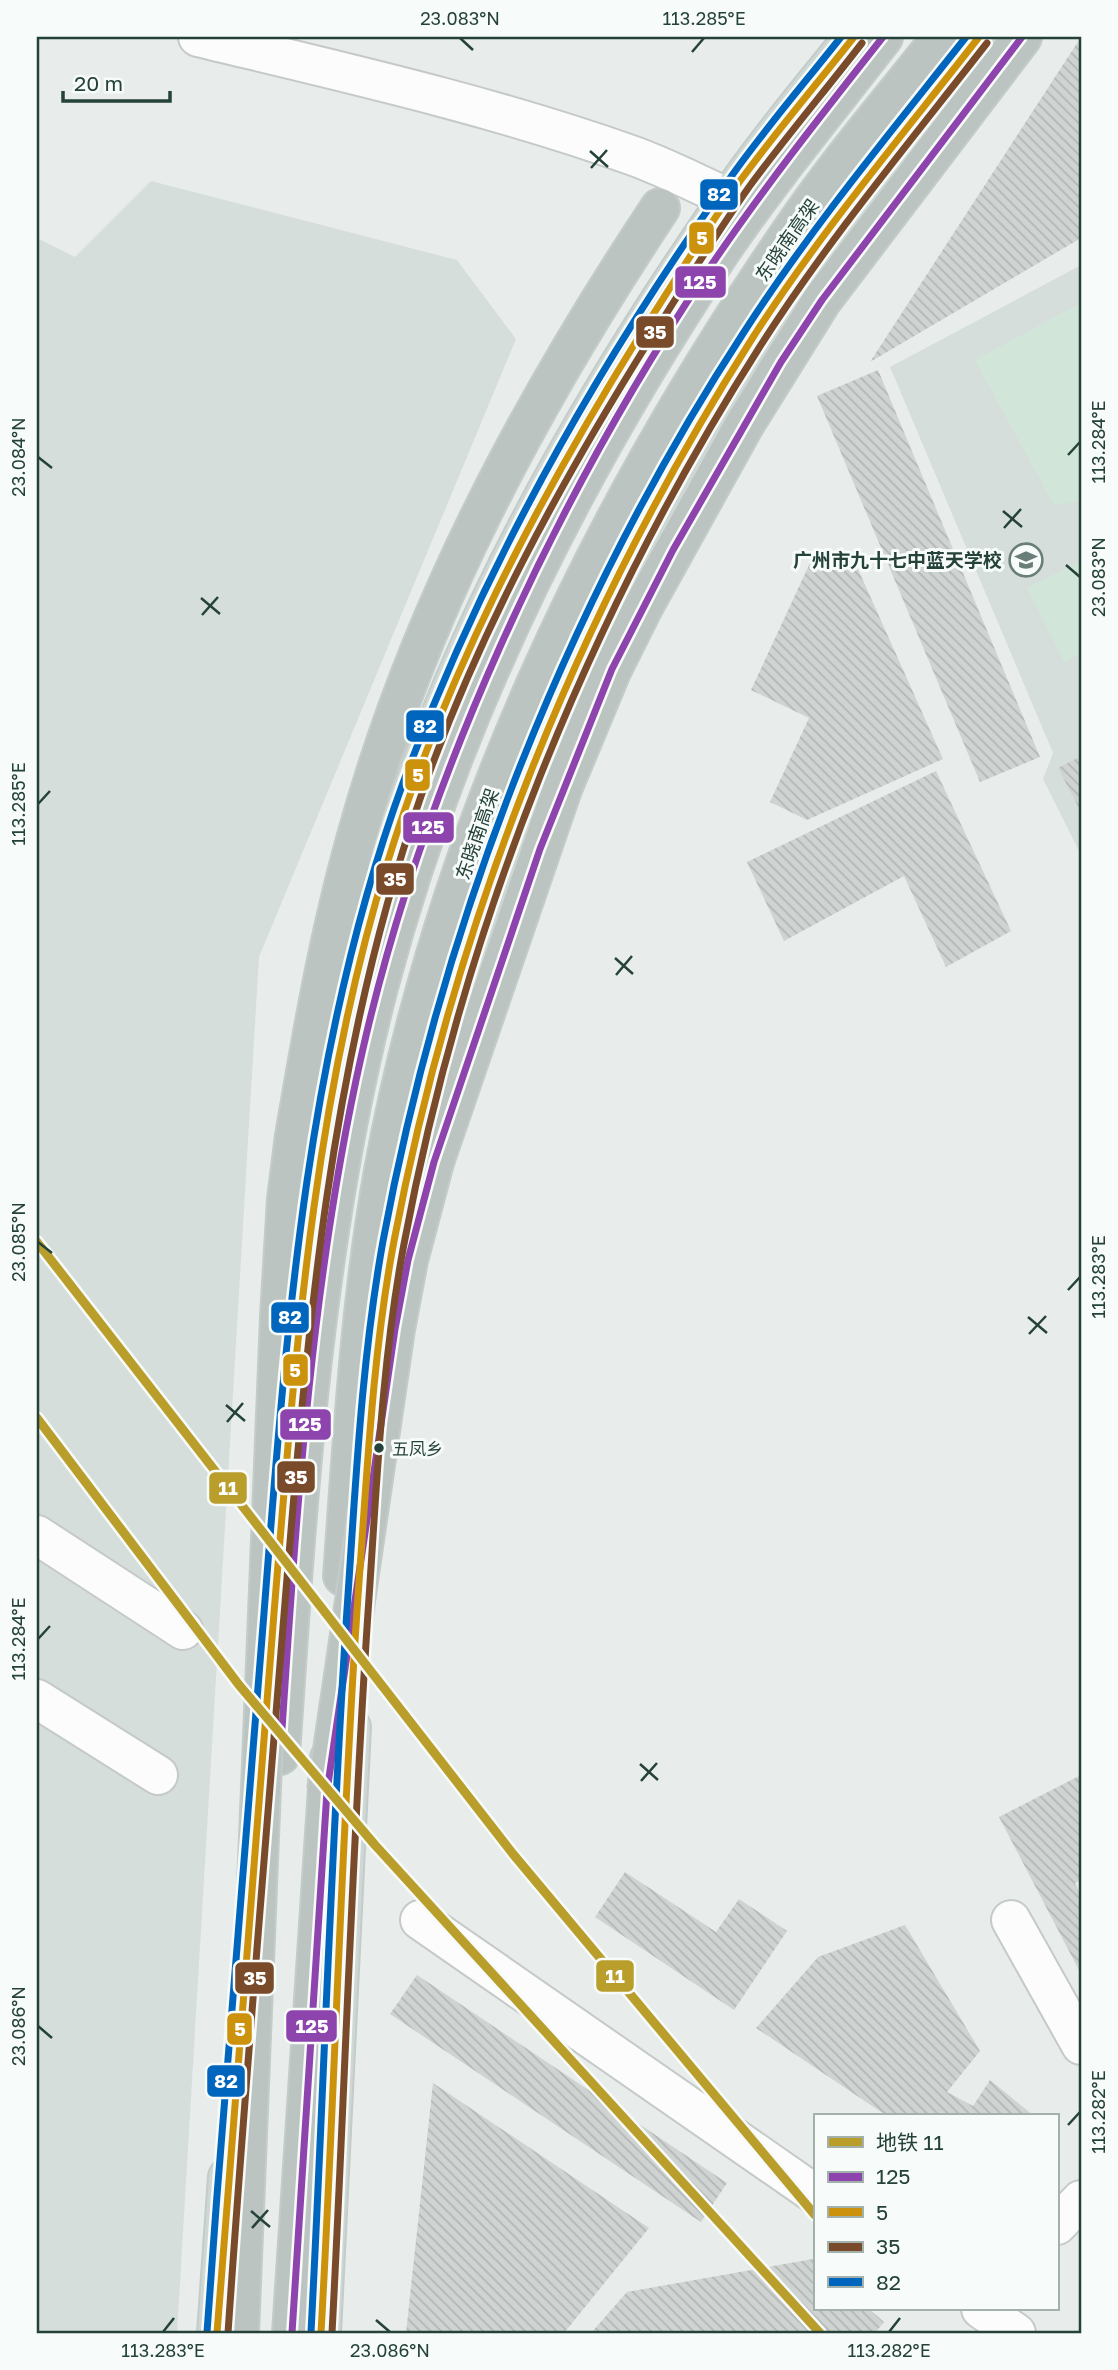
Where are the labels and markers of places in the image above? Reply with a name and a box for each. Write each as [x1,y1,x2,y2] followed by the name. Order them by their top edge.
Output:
[1007,541,1045,579] school or university icon: 广州市九十七中蓝天学校
[793,548,1002,571] place label: 广州市九十七中蓝天学校
[392,1438,443,1459] place label: 五凤乡
[372,1441,386,1455] marker: 五凤乡

